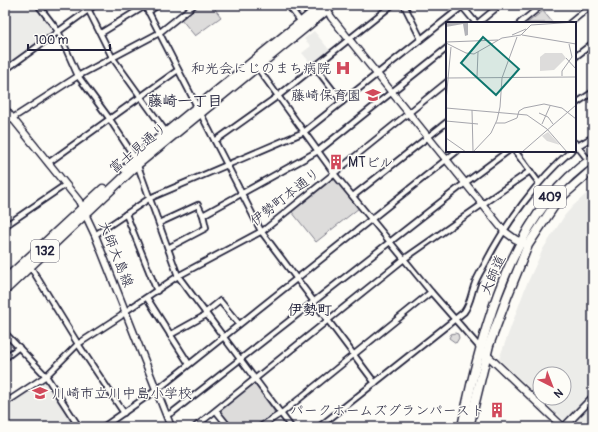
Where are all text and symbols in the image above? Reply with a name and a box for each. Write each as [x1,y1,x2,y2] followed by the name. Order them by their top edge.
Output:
[446,22,576,152] inset map
[28,26,110,52] scale bar
[34,33,69,48] text: 100 m
[334,59,352,77] hospital icon: 和光会にじのまち病院
[191,60,331,77] place label: 和光会にじのまち病院
[364,86,382,104] school or university icon: 藤崎保育園
[291,87,361,104] place label: 藤崎保育園
[147,92,223,111] district label: 藤崎一丁目
[106,119,170,177] street label: 富士見通り
[327,153,345,171] building icon: MTビル
[348,154,394,171] place label: MTビル
[247,164,323,230] street label: 伊勢町本通り
[534,186,566,208] road number: 409
[95,218,137,290] street label: 大師大島線
[31,240,59,262] road number: 132
[477,252,509,298] street label: 大師道
[287,301,333,320] district label: 伊勢町
[532,366,572,406] north arrow
[31,384,49,402] school or university icon: 川崎市立川中島小学校
[52,385,192,402] place label: 川崎市立川中島小学校
[551,386,565,401] text: N
[488,401,506,419] building icon: パークホームズグランパースト
[290,402,485,419] place label: パークホームズグランパースト

